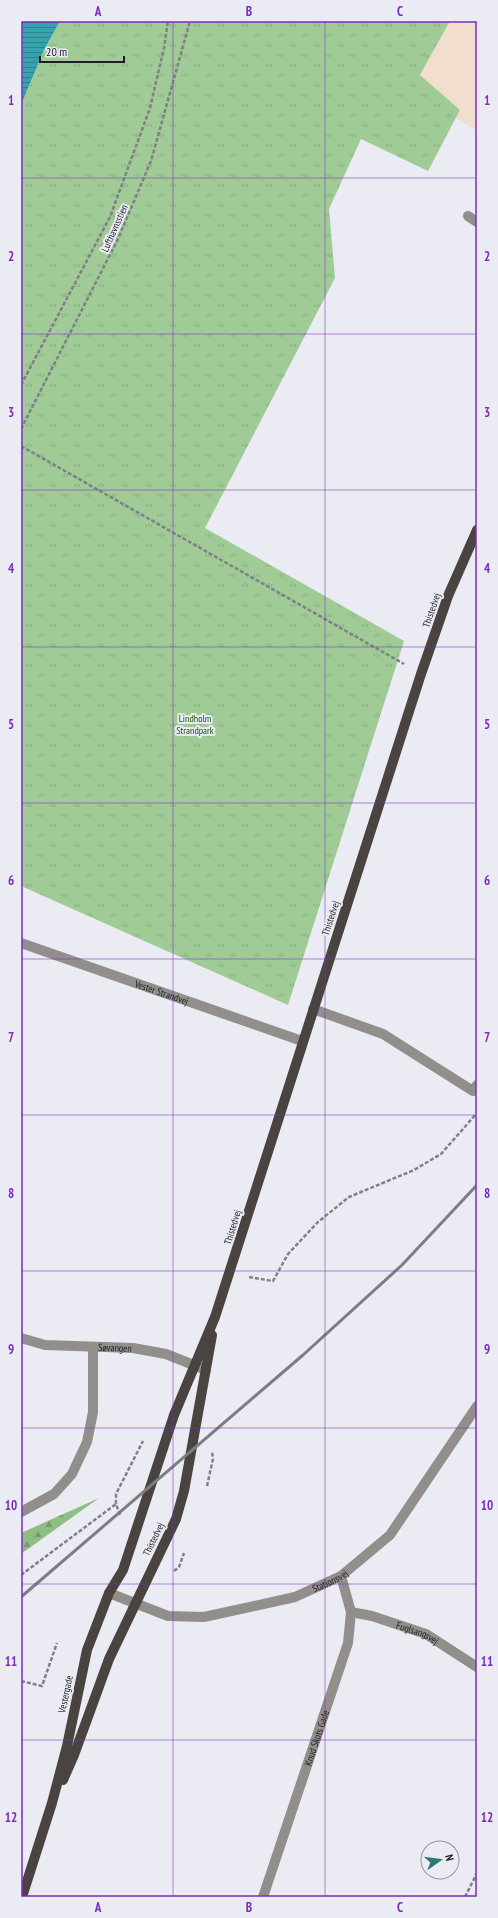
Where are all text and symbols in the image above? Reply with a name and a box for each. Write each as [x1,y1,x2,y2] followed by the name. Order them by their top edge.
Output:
[94,3,102,20] text: A
[246,3,252,20] text: B
[397,3,403,20] text: C
[40,38,124,64] scale bar
[46,44,67,59] text: 20 m
[8,92,14,109] text: 1
[484,92,490,109] text: 1
[98,203,131,254] street label: Lufthavnsstien
[8,248,14,265] text: 2
[484,248,490,265] text: 2
[8,404,14,421] text: 3
[484,404,490,421] text: 3
[8,560,15,577] text: 4
[484,560,491,577] text: 4
[420,591,443,629] street label: Thistedvej
[176,712,214,737] park label: Lindholm Strandpark
[8,716,14,733] text: 5
[484,716,490,733] text: 5
[8,872,14,889] text: 6
[484,872,490,889] text: 6
[319,899,342,937] street label: Thistedvej
[132,977,190,1008] street label: Vester Strandvej
[8,1029,14,1046] text: 7
[484,1029,490,1046] text: 7
[8,1185,14,1202] text: 8
[484,1185,490,1202] text: 8
[221,1208,244,1246] street label: Thistedvej
[8,1341,14,1358] text: 9
[98,1341,132,1355] street label: Søvangen
[484,1341,490,1358] text: 9
[5,1497,17,1514] text: 10
[481,1497,493,1514] text: 10
[140,1520,167,1558] street label: Thistedvej
[310,1567,351,1595] street label: Stationsvej
[395,1619,441,1648] street label: Fuglsangsvej
[5,1653,17,1670] text: 11
[481,1653,493,1670] text: 11
[55,1674,76,1715] street label: Vestergade
[301,1708,332,1767] street label: Knud Skots Gade
[5,1809,17,1826] text: 12
[481,1809,493,1826] text: 12
[420,1840,460,1880] north arrow
[442,1853,457,1862] text: N
[94,1899,102,1916] text: A
[246,1899,252,1916] text: B
[397,1899,403,1916] text: C

